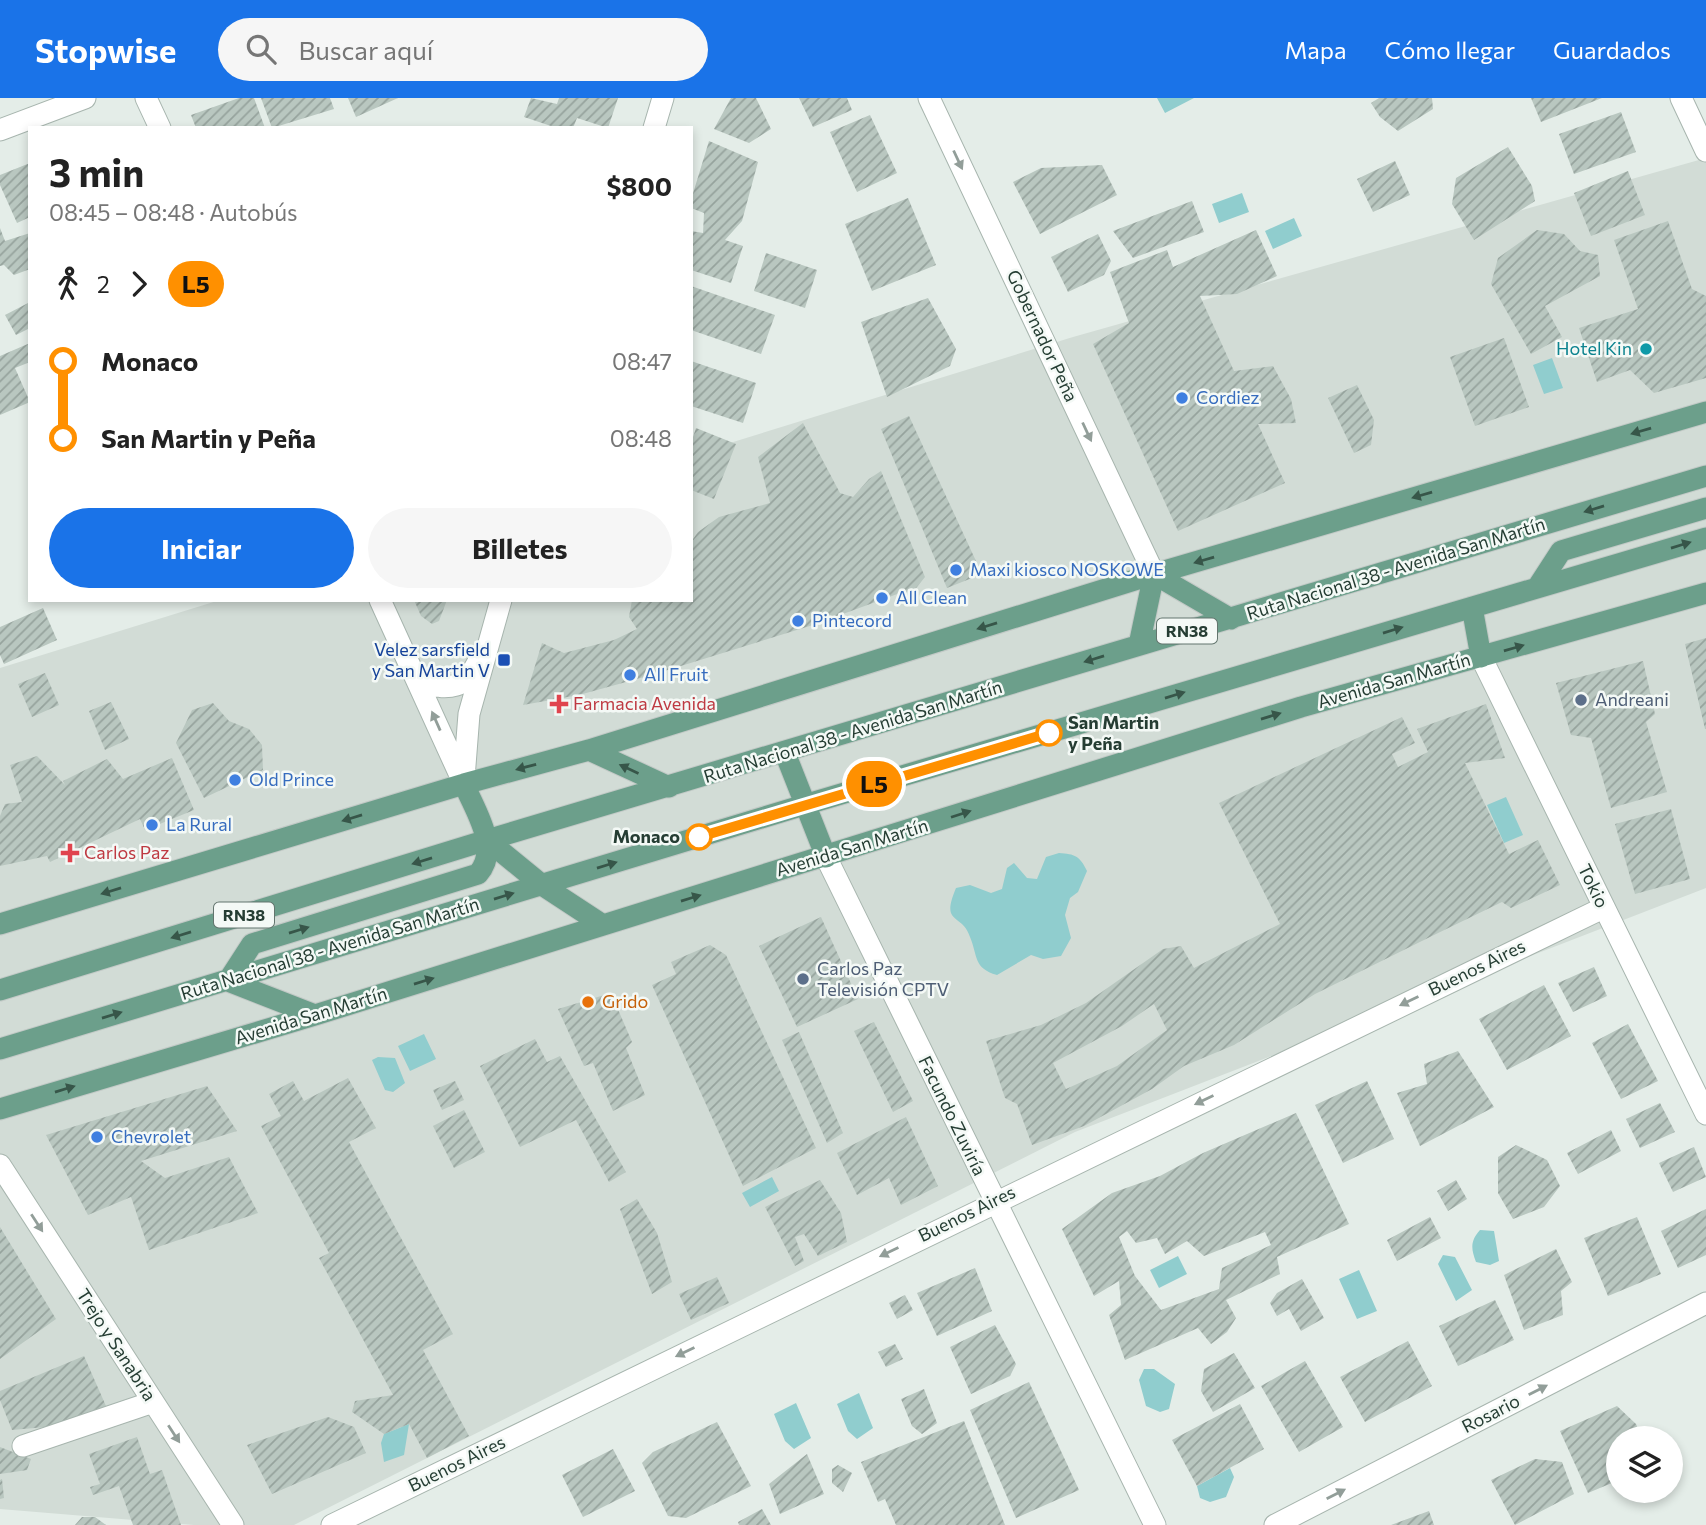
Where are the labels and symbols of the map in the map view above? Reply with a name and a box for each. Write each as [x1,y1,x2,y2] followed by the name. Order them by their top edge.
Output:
[953,150,964,170] one-way arrow
[1003,266,1083,405] street label: Gobernador Peña
[1556,337,1632,359] place label: Hotel Kin
[1638,341,1654,357] marker: Hotel Kin
[1196,386,1259,408] place label: Cordiez
[1174,390,1190,406] marker: Cordiez
[1081,422,1093,442] one-way arrow
[1630,427,1651,437] one-way arrow
[1412,491,1433,501] one-way arrow
[1583,505,1604,515] one-way arrow
[1244,512,1548,624] street label: Ruta Nacional 38 - Avenida San Martín
[1671,539,1692,549] one-way arrow
[1193,555,1214,565] one-way arrow
[970,558,1164,580] place label: Maxi kiosco NOSKOWE
[948,562,964,578] marker: Maxi kiosco NOSKOWE
[896,586,967,608] place label: All Clean
[874,590,890,606] marker: All Clean
[812,609,892,631] place label: Pintecord
[790,613,806,629] marker: Pintecord
[1157,618,1217,644] road number: RN38
[976,622,997,632] one-way arrow
[1382,625,1403,635] one-way arrow
[372,638,490,681] place label: Velez sarsfield y San Martin V
[1503,642,1524,652] one-way arrow
[1315,648,1473,712] street label: Avenida San Martín
[496,652,512,668] marker: Velez sarsfield y San Martin V
[1083,654,1104,664] one-way arrow
[644,663,708,685] place label: All Fruit
[622,667,638,683] marker: All Fruit
[701,675,1005,787] street label: Ruta Nacional 38 - Avenida San Martín
[1595,688,1669,710] place label: Andreani
[1164,690,1185,700] one-way arrow
[573,692,716,714] place label: Farmacia Avenida
[1573,692,1589,708] marker: Andreani
[551,696,567,712] marker: Farmacia Avenida
[430,711,441,732] one-way arrow
[1068,711,1159,754] place label: San Martin y Peña
[1261,711,1282,721] one-way arrow
[1036,720,1062,746] marker: San Martin y Peña
[842,761,906,807] line badge: L5
[515,762,537,773] one-way arrow
[619,763,639,775] one-way arrow
[249,768,334,790] place label: Old Prince
[227,772,243,788] marker: Old Prince
[950,808,971,819] one-way arrow
[166,813,232,835] place label: La Rural
[341,813,362,823] one-way arrow
[773,813,931,881] street label: Avenida San Martín
[144,817,160,833] marker: La Rural
[686,824,712,850] marker: Monaco
[613,825,680,847] place label: Monaco
[84,841,169,863] place label: Carlos Paz
[62,845,78,861] marker: Carlos Paz
[411,856,432,866] one-way arrow
[597,859,618,869] one-way arrow
[1574,860,1614,911] street label: Tokio
[100,886,121,896] one-way arrow
[494,891,515,901] one-way arrow
[178,892,482,1004] street label: Ruta Nacional 38 - Avenida San Martín
[681,892,702,903] one-way arrow
[214,902,274,928] road number: RN38
[289,924,310,935] one-way arrow
[170,930,191,940] one-way arrow
[1424,934,1529,1000] street label: Buenos Aires
[817,957,949,1000] place label: Carlos Paz Televisión CPTV
[795,971,811,987] marker: Carlos Paz Televisión CPTV
[414,975,435,986] one-way arrow
[232,981,390,1049] street label: Avenida San Martín
[602,990,648,1012] place label: Grido
[580,994,596,1010] marker: Grido
[1399,995,1419,1007] one-way arrow
[102,1010,123,1020] one-way arrow
[914,1052,991,1179] street label: Facundo Zuviría
[55,1084,76,1094] one-way arrow
[1194,1094,1214,1105] one-way arrow
[111,1125,191,1147] place label: Chevrolet
[89,1129,105,1145] marker: Chevrolet
[914,1180,1019,1246] street label: Buenos Aires
[30,1213,43,1232] one-way arrow
[879,1247,899,1258] one-way arrow
[72,1284,161,1405] street label: Trejo y Sanabria
[675,1347,695,1358] one-way arrow
[1528,1384,1548,1395] one-way arrow
[1458,1389,1523,1437] street label: Rosario
[167,1425,181,1443] one-way arrow
[404,1430,509,1496] street label: Buenos Aires
[1326,1488,1346,1499] one-way arrow

